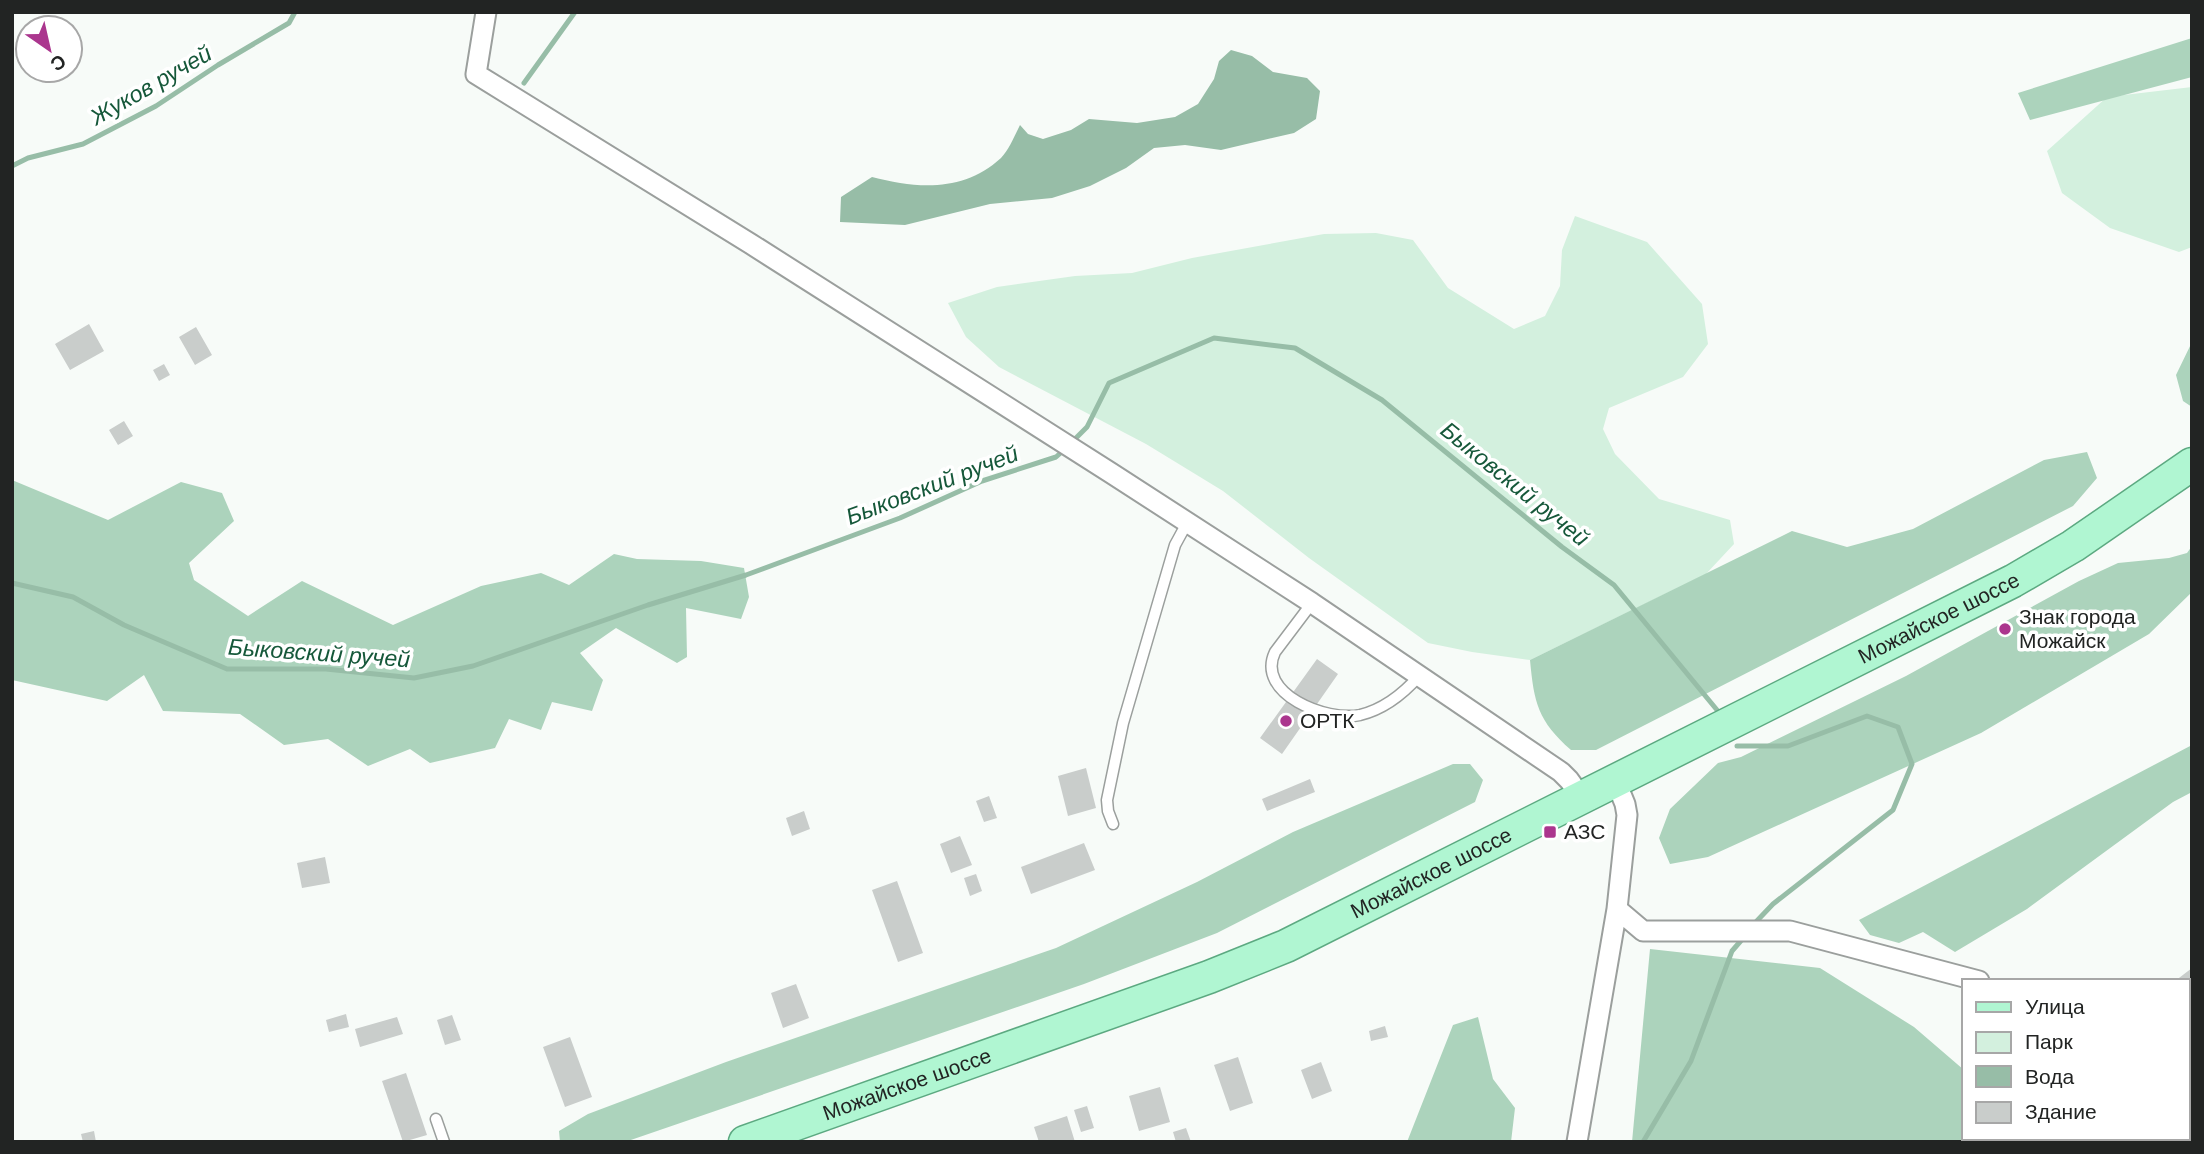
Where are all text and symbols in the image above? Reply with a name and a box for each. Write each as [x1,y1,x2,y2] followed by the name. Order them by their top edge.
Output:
[14,14,84,84] north arrow
[85,40,216,131] water label: Жуков ручей
[46,50,70,75] text: С
[1436,417,1594,552] water label: Быковский ручей
[842,440,1022,530] water label: Быковский ручей
[1854,568,2023,668] street label: Можайское шоссе
[2019,605,2136,652] place label: Знак города Можайск
[1997,621,2013,637] marker: Знак города Можайск
[227,634,411,672] water label: Быковский ручей
[1300,709,1355,732] place label: ОРТК
[1278,713,1294,729] marker: ОРТК
[1564,820,1605,843] place label: АЗС
[1347,823,1515,923] street label: Можайское шоссе
[1542,824,1558,840] marker: АЗС
[1962,979,2190,1140] legend
[2025,995,2085,1018] text: Улица
[2025,1030,2073,1053] text: Парк
[820,1043,994,1124] street label: Можайское шоссе
[2025,1065,2074,1088] text: Вода
[2025,1100,2097,1123] text: Здание

